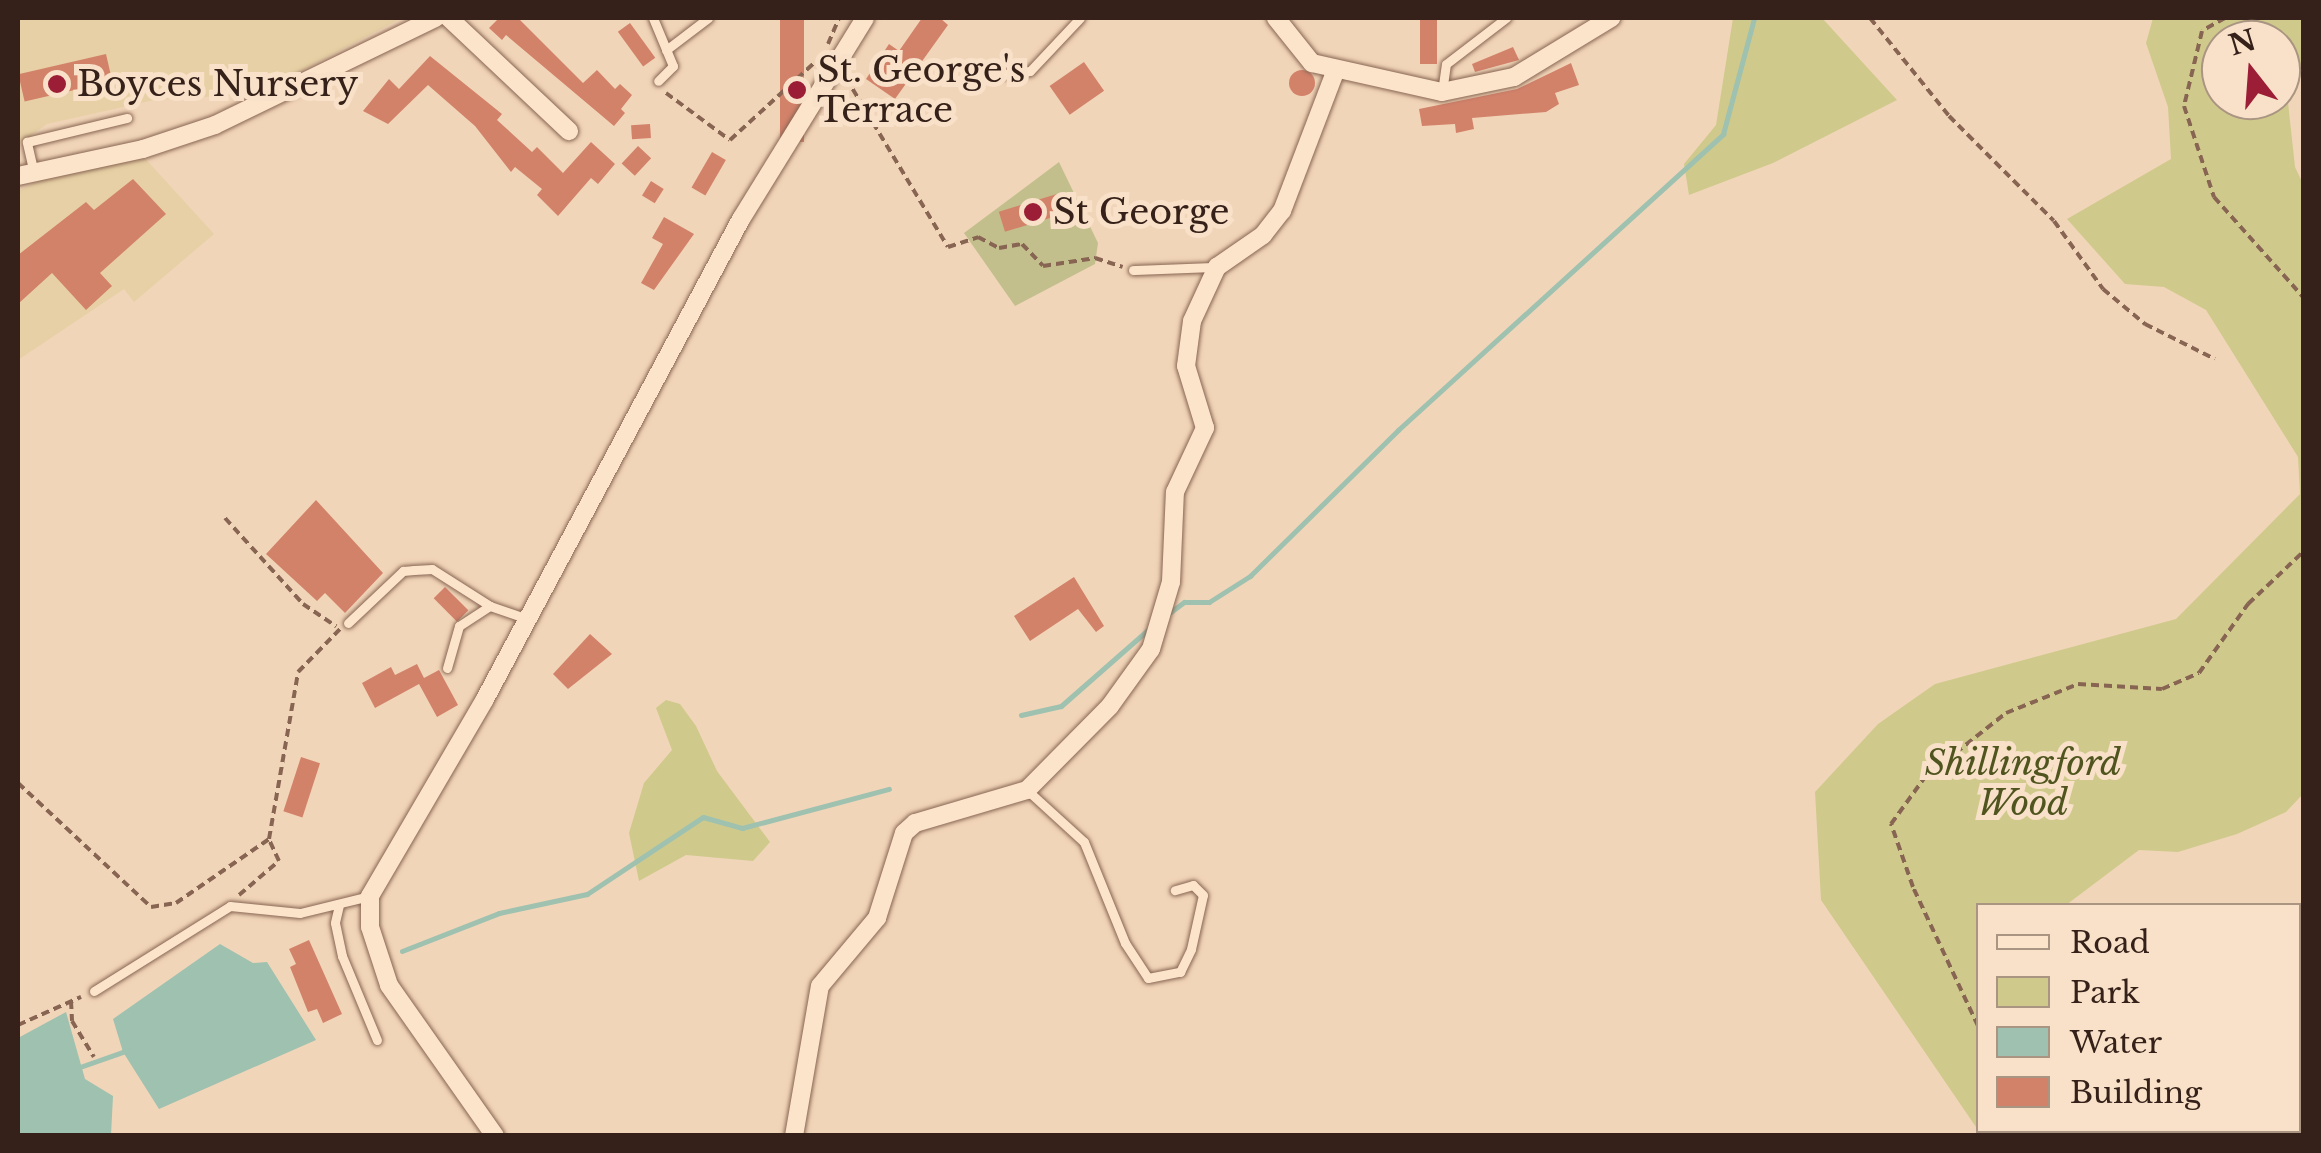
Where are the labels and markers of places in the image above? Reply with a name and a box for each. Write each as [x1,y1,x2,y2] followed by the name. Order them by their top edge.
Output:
[817,49,1025,131] place label: St. George's Terrace
[77,63,358,105] place label: Boyces Nursery
[46,73,68,95] marker: Boyces Nursery
[786,79,808,101] marker: St. George's Terrace
[1053,191,1230,233] place label: St George
[1022,201,1044,223] marker: St George

